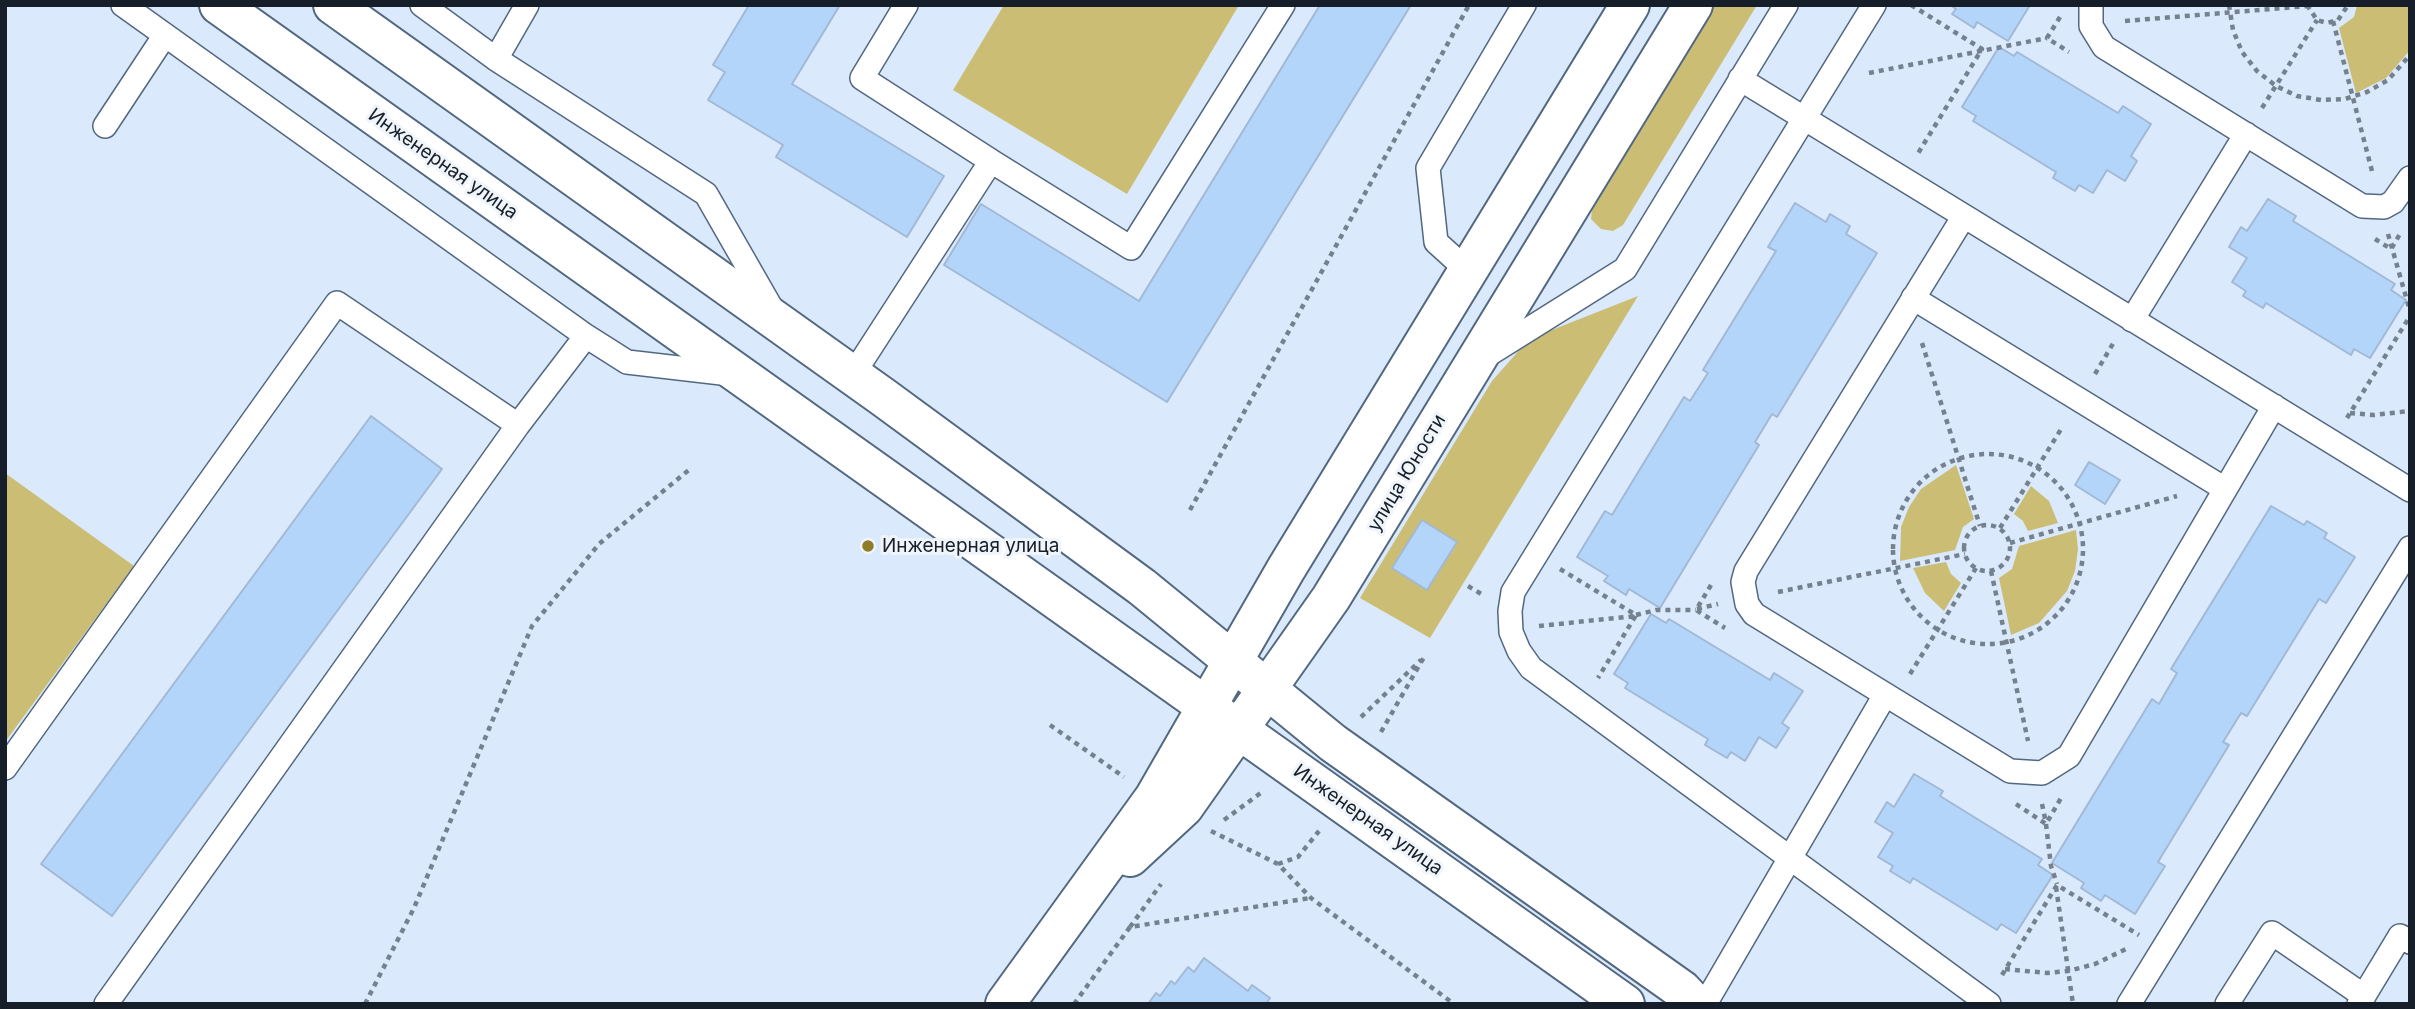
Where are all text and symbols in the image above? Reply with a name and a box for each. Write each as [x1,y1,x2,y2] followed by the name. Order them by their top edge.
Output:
[364,104,522,224] street label: Инженерная улица
[1363,410,1451,536] street label: улица Юности
[882,535,1059,557] place label: Инженерная улица
[860,538,876,554] marker: Инженерная улица
[1289,760,1447,880] street label: Инженерная улица

